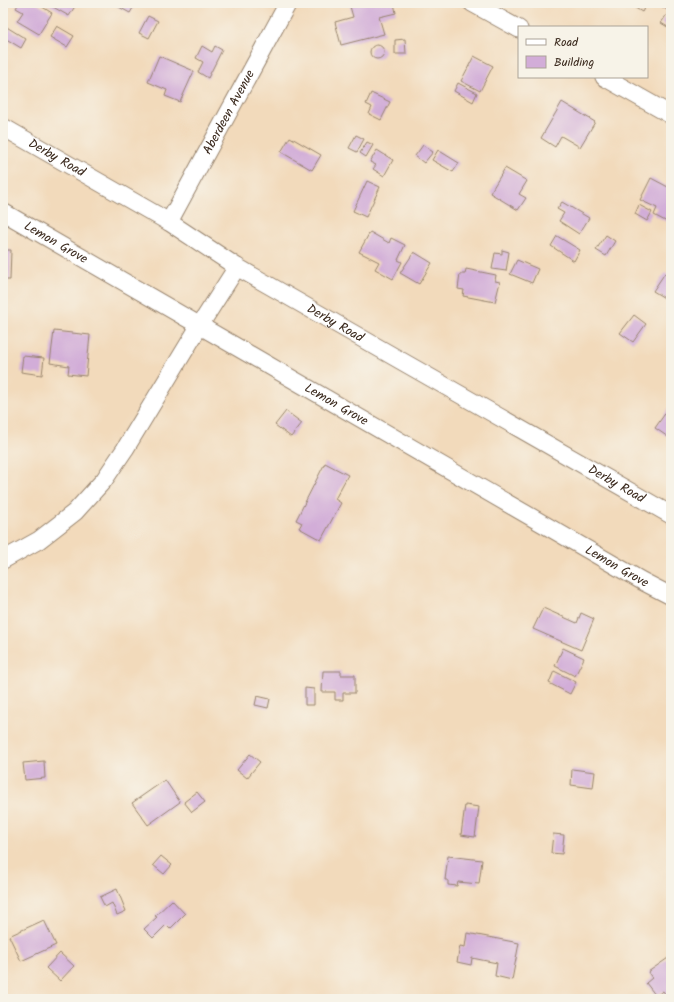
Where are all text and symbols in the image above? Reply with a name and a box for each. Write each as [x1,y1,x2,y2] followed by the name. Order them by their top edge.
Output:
[518,26,648,78] legend
[554,33,579,52] text: Road
[554,53,594,72] text: Building
[197,66,260,158] street label: Aberdeen Avenue
[24,133,90,183] street label: Derby Road
[20,216,92,269] street label: Lemon Grove
[303,298,368,348] street label: Derby Road
[300,378,372,431] street label: Lemon Grove
[584,459,650,509] street label: Derby Road
[581,540,653,593] street label: Lemon Grove

